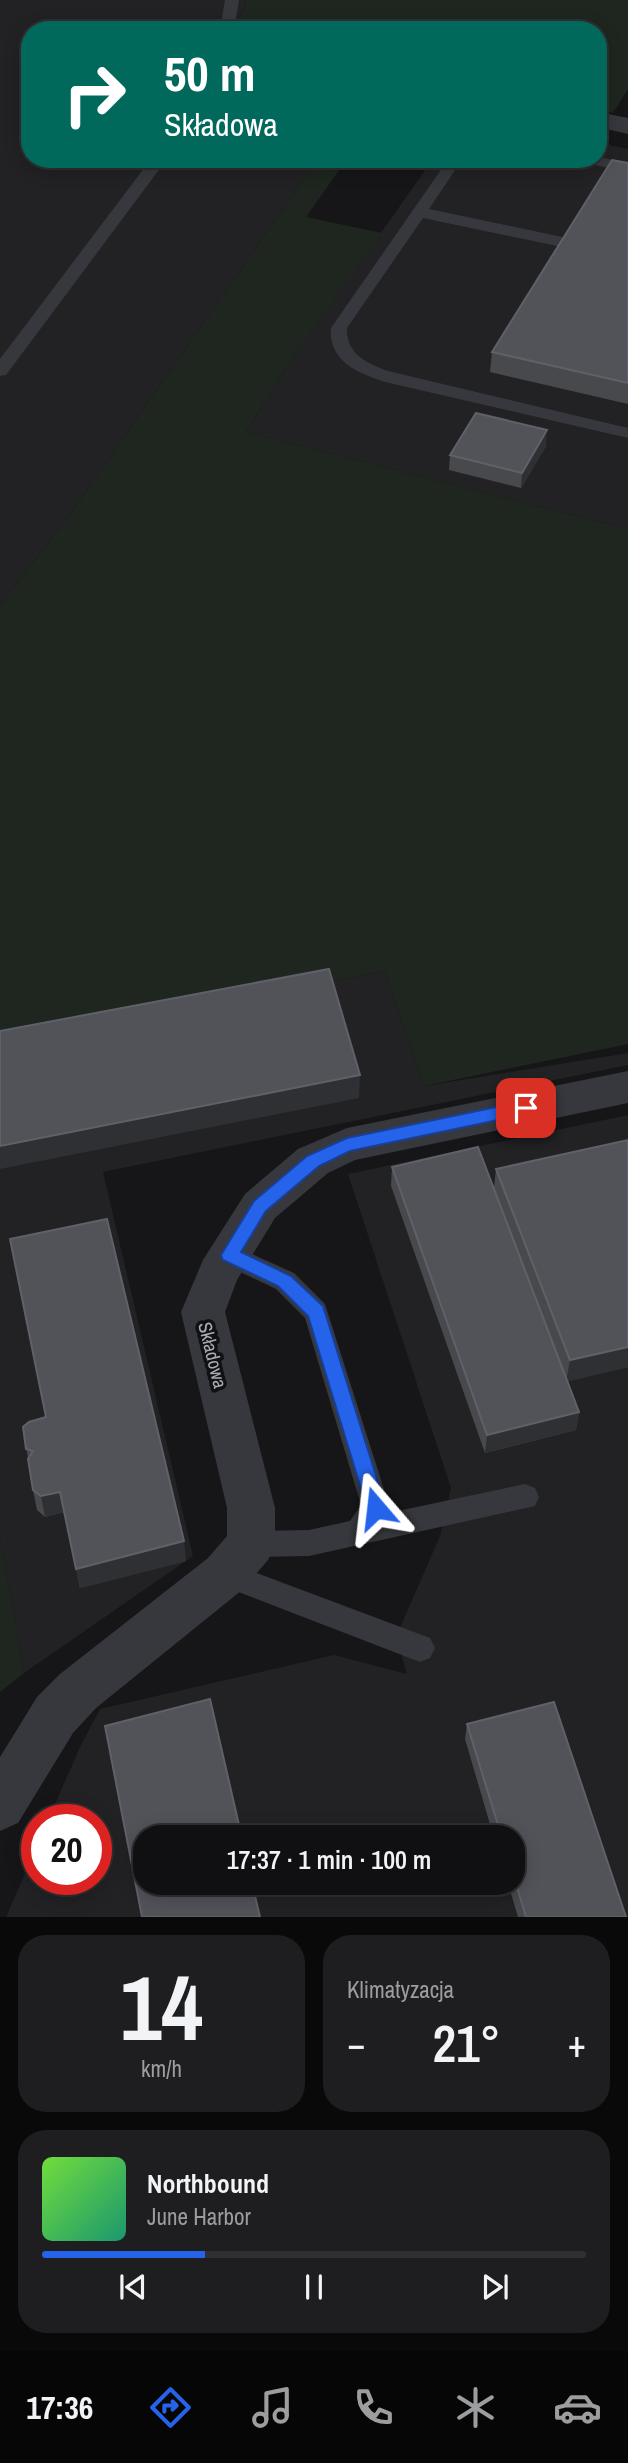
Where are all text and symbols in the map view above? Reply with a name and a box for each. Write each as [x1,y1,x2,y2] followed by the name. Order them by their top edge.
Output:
[164,40,256,106] text: 50 m
[49,49,140,140] icon: right
[164,103,278,146] text: Składowa
[496,1078,556,1138] pin
[507,1089,545,1127] icon: arrive
[192,1319,234,1391] street label: Składowa
[339,1471,413,1545] position arrow
[21,1804,112,1895] speed limit sign: 20
[227,1842,431,1877] text: 17:37 · 1 min · 100 m
[120,1946,203,2068] text: 14
[347,1974,454,2005] text: Klimatyzacja
[432,2008,501,2078] text: 21°
[347,2018,365,2069] text: −
[568,2018,586,2069] text: +
[141,2053,182,2084] text: km/h
[147,2166,269,2201] text: Northbound
[147,2201,251,2232] text: June Harbor
[114,2268,152,2306] icon: previous
[295,2268,333,2306] icon: pause
[476,2268,514,2306] icon: next
[146,2383,195,2432] icon: directions
[248,2383,297,2432] icon: music
[349,2383,398,2432] icon: phone
[451,2383,500,2432] icon: climate
[553,2383,602,2432] icon: car
[26,2386,93,2429] text: 17:36

